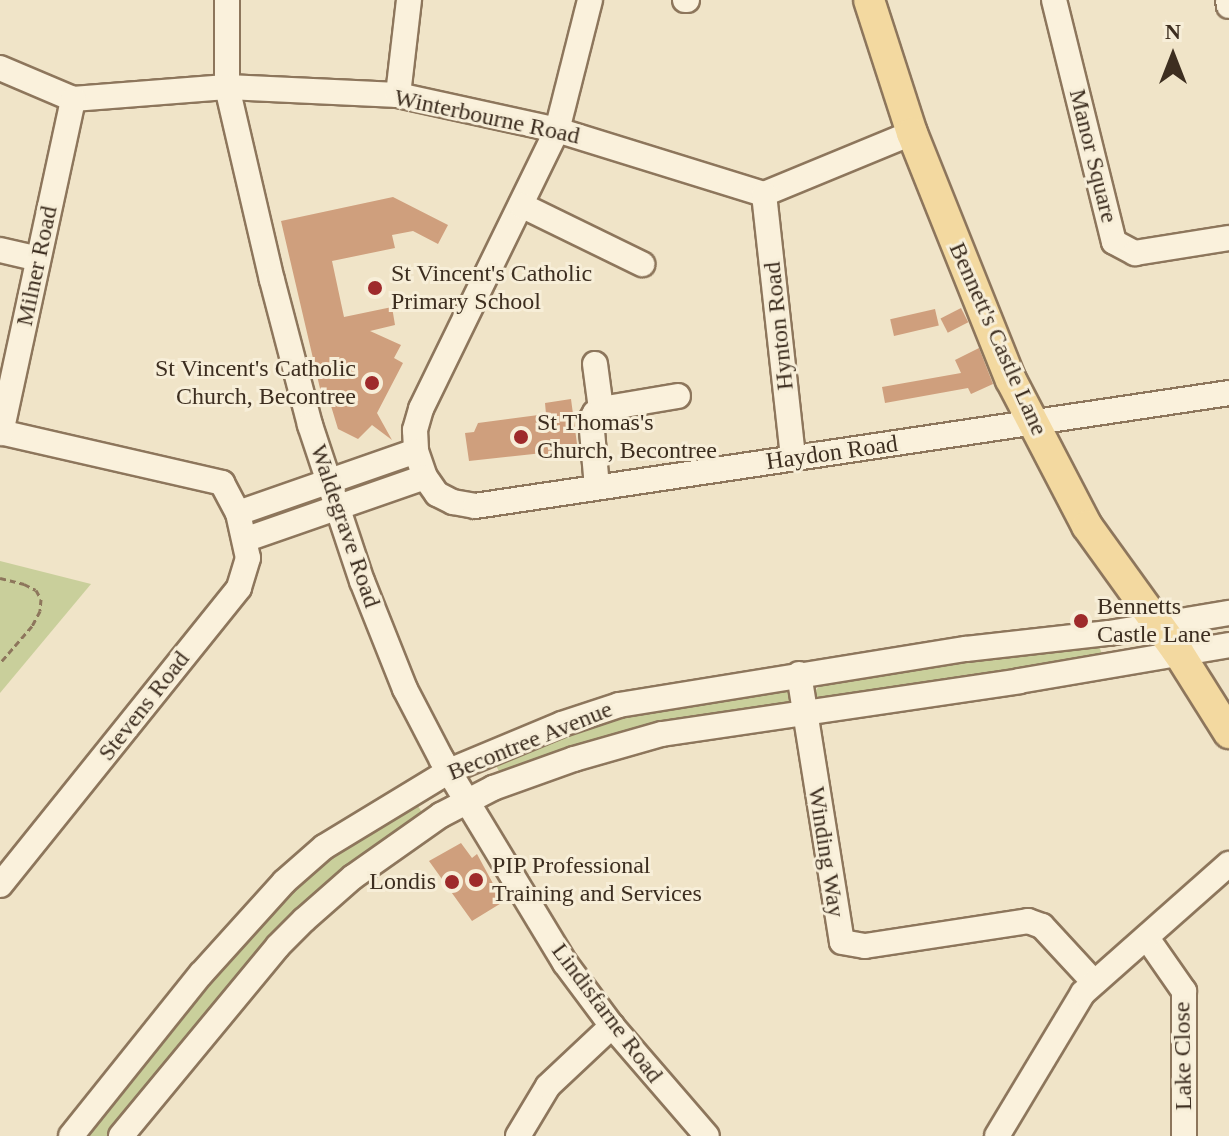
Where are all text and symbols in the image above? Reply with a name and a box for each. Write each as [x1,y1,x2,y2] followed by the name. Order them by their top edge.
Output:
[1133,16,1213,96] north arrow
[1165,19,1181,44] text: N
[392,83,582,151] street label: Winterbourne Road
[1063,86,1123,226] street label: Manor Square
[10,203,64,329] street label: Milner Road
[942,238,1054,440] street label: Bennett's Castle Lane
[391,260,593,316] place label: St Vincent's Catholic Primary School
[758,261,800,391] street label: Hynton Road
[366,279,384,297] marker: St Vincent's Catholic Primary School
[154,355,356,411] place label: St Vincent's Catholic Church, Becontree
[363,374,381,392] marker: St Vincent's Catholic Church, Becontree
[537,409,717,465] place label: St Thomas's Church, Becontree
[512,428,530,446] marker: St Thomas's Church, Becontree
[764,430,900,476] street label: Haydon Road
[304,441,386,611] street label: Waldegrave Road
[1097,593,1211,649] place label: Bennetts Castle Lane
[1072,612,1090,630] marker: Bennetts Castle Lane
[92,645,196,767] street label: Stevens Road
[443,695,617,787] street label: Becontree Avenue
[801,784,851,920] street label: Winding Way
[492,852,702,908] place label: PIP Professional Training and Services
[369,868,436,896] place label: Londis
[467,871,485,889] marker: PIP Professional Training and Services
[443,873,461,891] marker: Londis
[545,938,669,1088] street label: Lindisfarne Road
[1168,1001,1198,1111] street label: Lake Close

